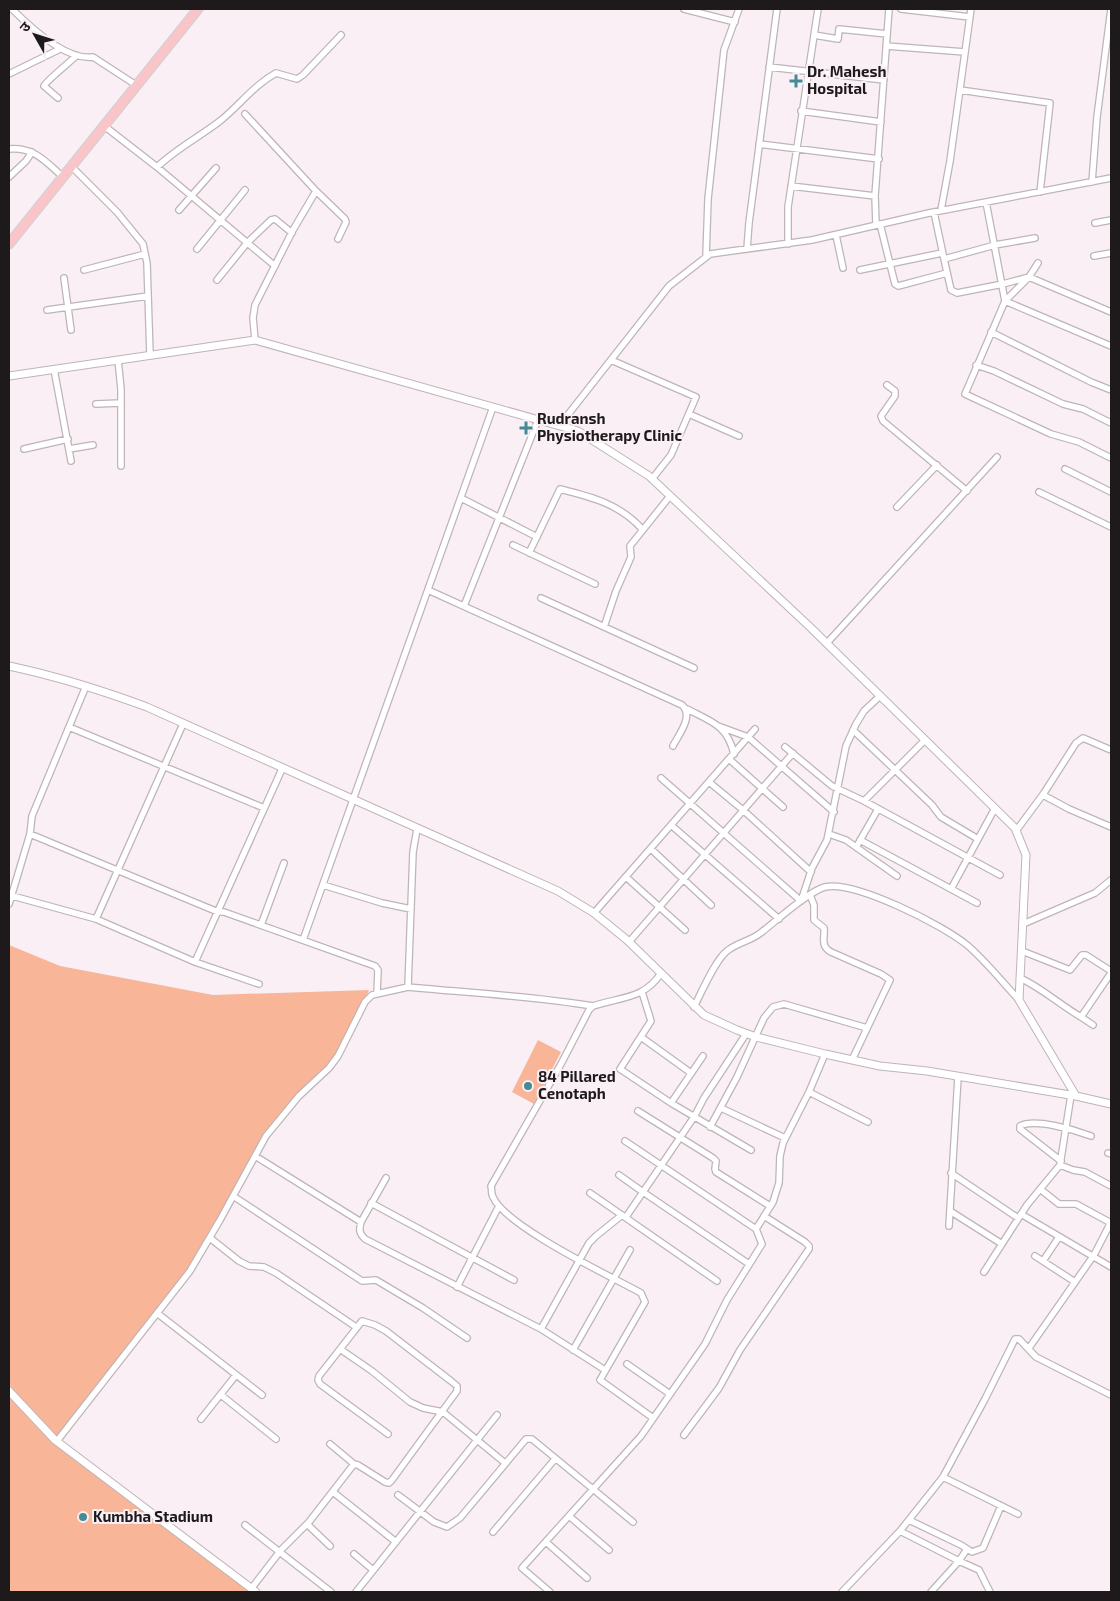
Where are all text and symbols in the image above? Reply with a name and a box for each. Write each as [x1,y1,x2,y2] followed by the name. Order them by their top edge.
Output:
[10,10,60,60] north arrow
[15,17,34,35] text: उ
[807,62,887,97] place label: Dr. Mahesh Hospital
[789,74,803,88] marker: Dr. Mahesh Hospital
[537,409,682,445] place label: Rudransh Physiotherapy Clinic
[519,421,533,435] marker: Rudransh Physiotherapy Clinic
[538,1067,616,1102] place label: 84 Pillared Cenotaph
[522,1080,534,1092] marker: 84 Pillared Cenotaph
[93,1507,213,1525] place label: Kumbha Stadium
[77,1511,89,1523] marker: Kumbha Stadium

